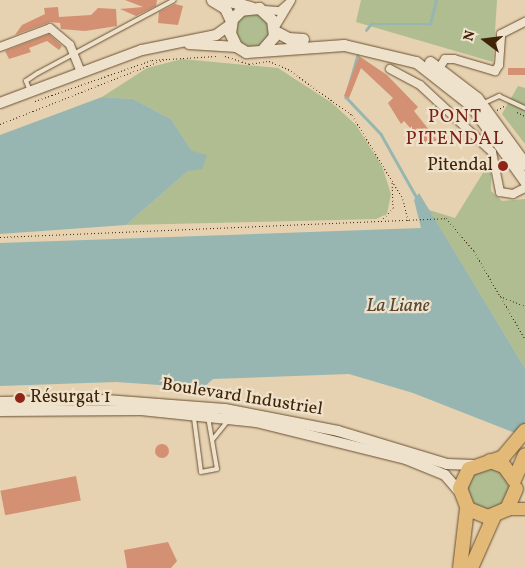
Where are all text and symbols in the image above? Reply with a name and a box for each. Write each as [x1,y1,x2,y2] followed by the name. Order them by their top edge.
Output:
[460,15,510,65] north arrow
[460,29,481,43] text: N
[405,107,505,151] district label: PONT PITENDAL
[427,155,493,177] place label: Pitendal
[497,160,509,172] marker: Pitendal
[366,296,430,318] water label: La Liane
[160,375,324,421] street label: Boulevard Industriel
[30,387,111,409] place label: Résurgat 1
[14,392,26,404] marker: Résurgat 1

